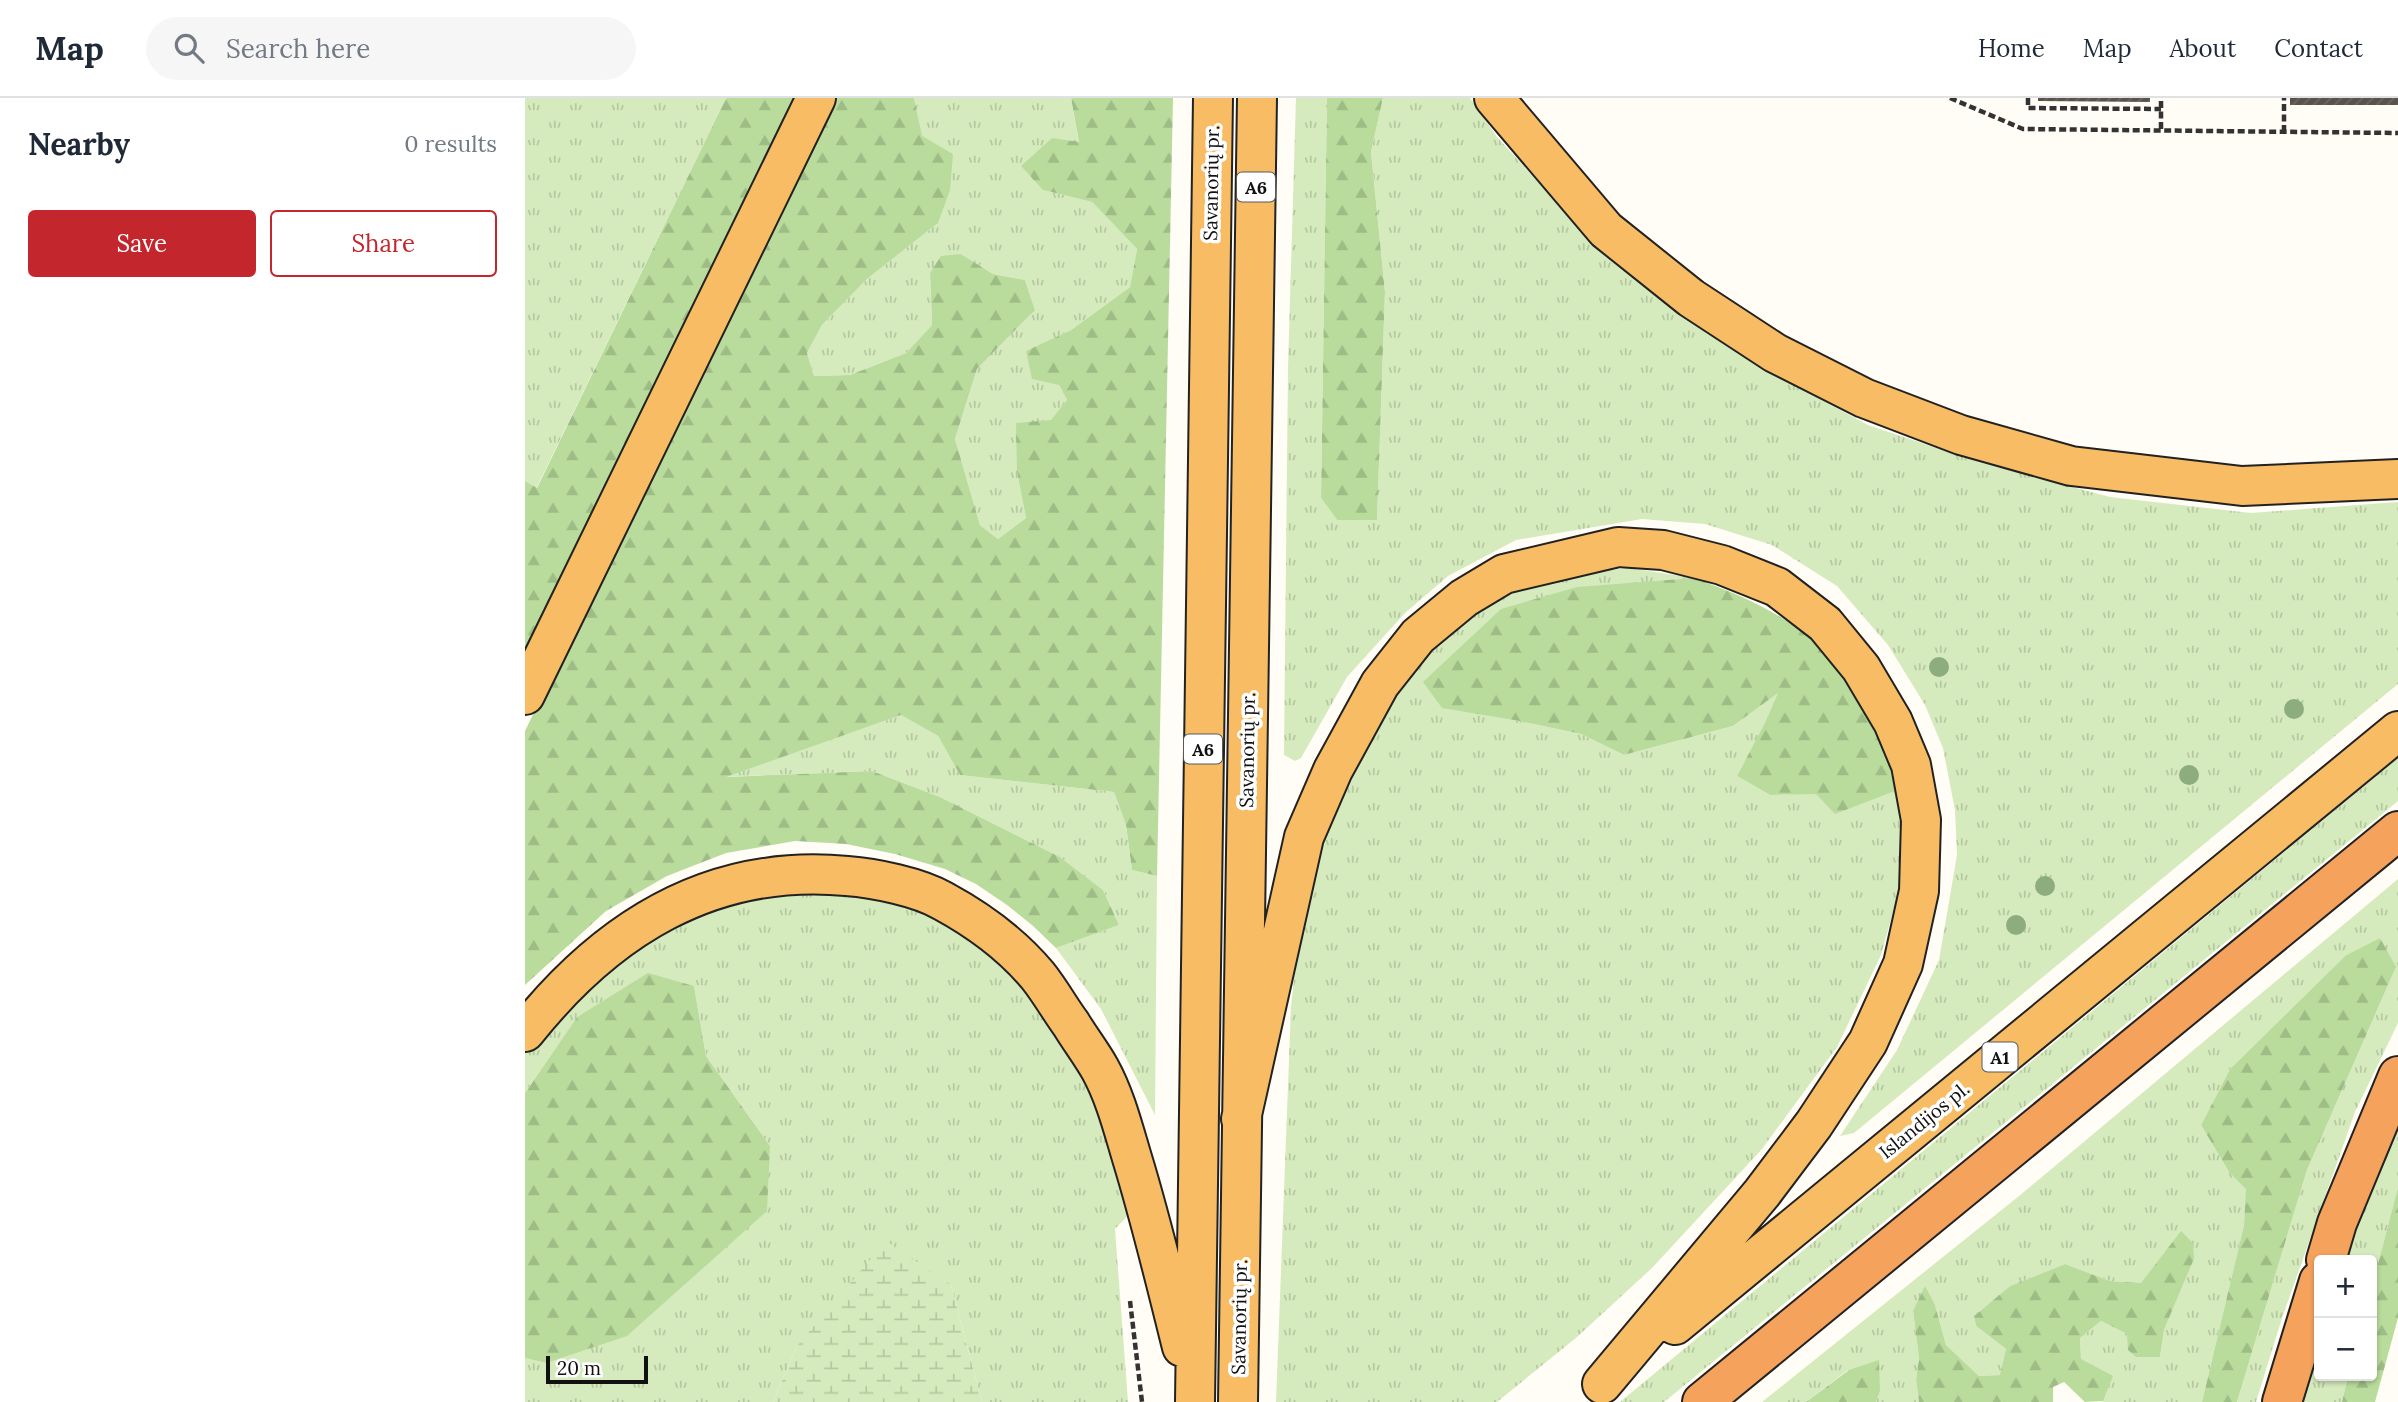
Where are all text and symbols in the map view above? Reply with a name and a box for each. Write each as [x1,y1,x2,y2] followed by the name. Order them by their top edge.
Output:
[146,17,636,80] search box
[35,27,104,69] text: Map
[170,29,208,67] icon: search
[226,32,370,65] text: Search here
[1978,33,2045,64] text: Home
[2083,33,2132,64] text: Map
[2170,33,2236,64] text: About
[2274,33,2363,64] text: Contact
[28,125,130,163] text: Nearby
[1198,125,1224,241] street label: Savanorių pr.
[404,129,497,158] text: 0 results
[1237,172,1275,202] road number: A6
[28,210,256,277] button: Save
[270,210,497,277] button: Share
[1234,692,1260,808] street label: Savanorių pr.
[1184,734,1222,764] road number: A6
[1983,1042,2017,1072] road number: A1
[1874,1076,1974,1164] street label: Islandijos pl.
[2314,1255,2377,1381] map controls
[2314,1255,2377,1318] button: +
[1226,1259,1252,1375] street label: Savanorių pr.
[2314,1318,2377,1381] button: −
[546,1353,647,1385] scale bar
[557,1356,601,1380] text: 20 m

